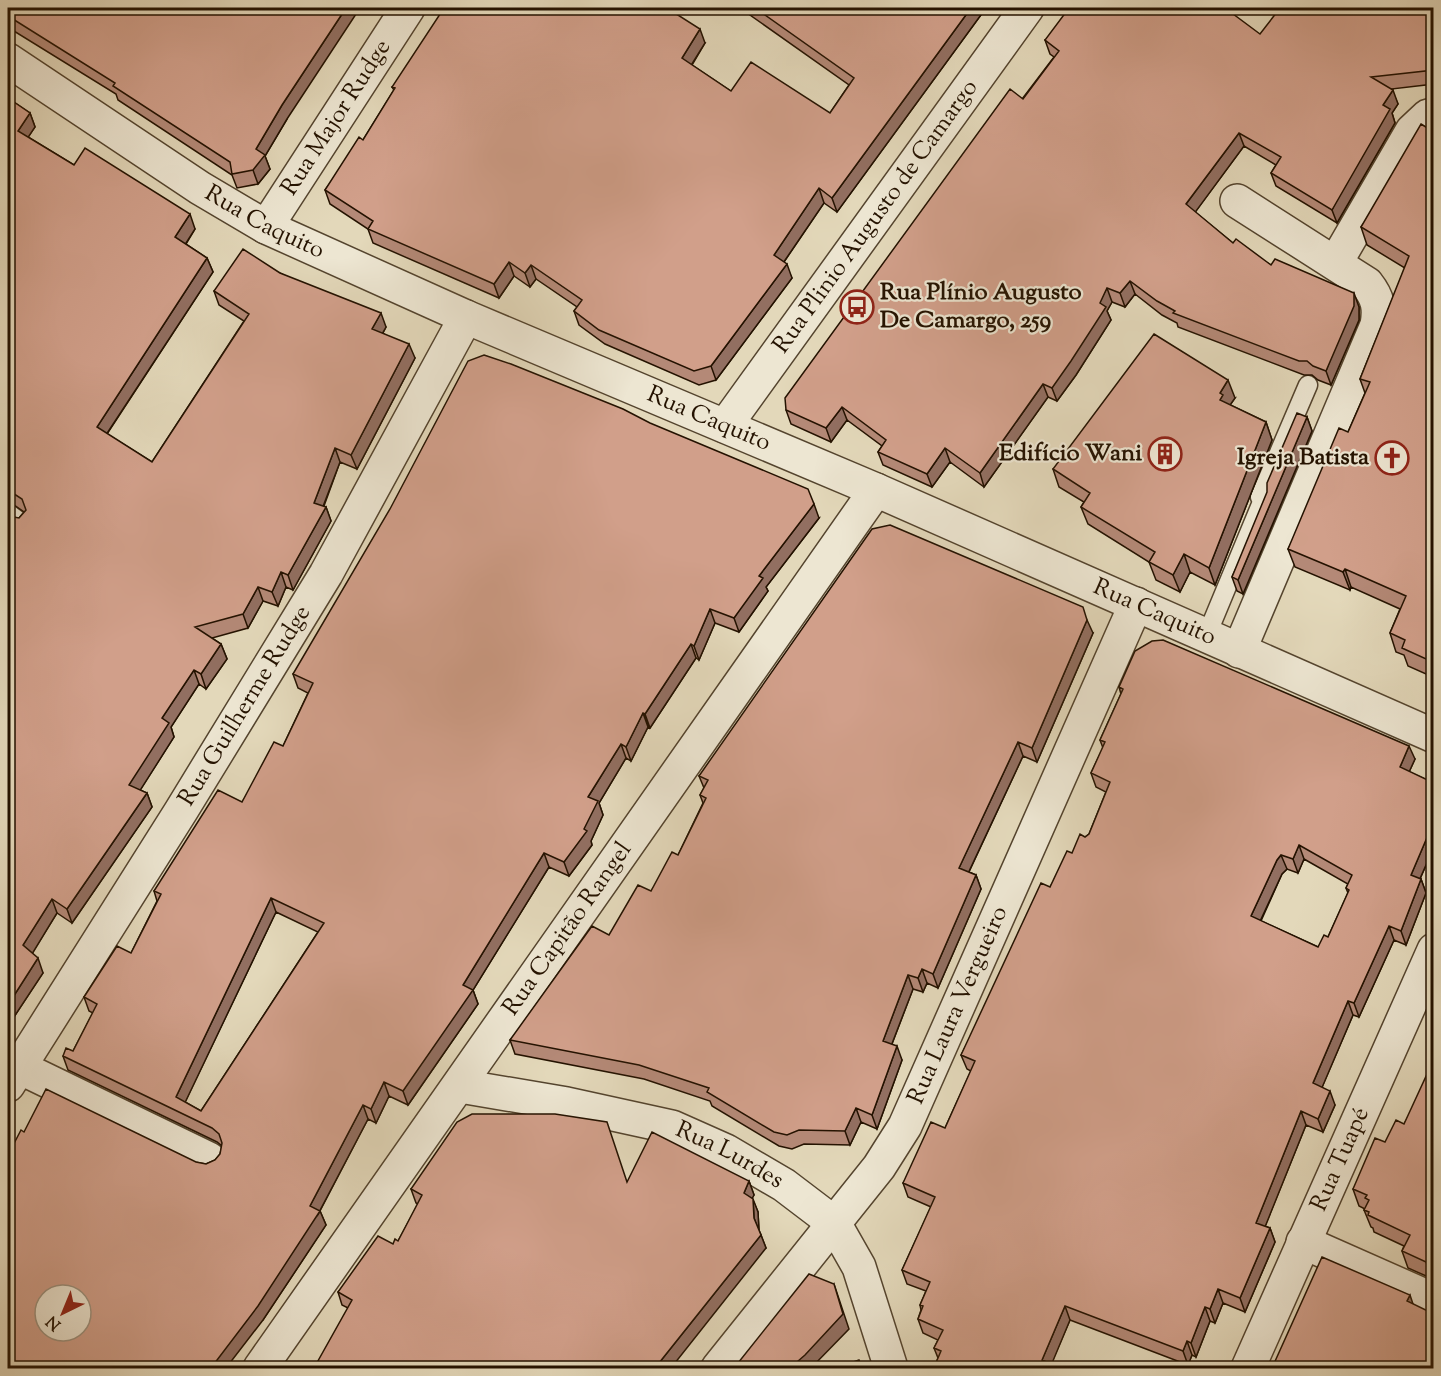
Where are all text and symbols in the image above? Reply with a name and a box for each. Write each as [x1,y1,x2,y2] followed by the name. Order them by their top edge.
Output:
[274,33,400,203] street label: Rua Major Rudge
[765,73,987,361] street label: Rua Plinio Augusto de Camargo
[198,177,330,268] street label: Rua Caquito
[880,276,1082,338] place label: Rua Plínio Augusto De Camargo, 259
[839,289,875,325] bus stop icon: Rua Plínio Augusto De Camargo, 259
[641,378,776,461] street label: Rua Caquito
[1147,436,1183,472] building icon: Edifício Wani
[999,437,1142,471] place label: Edifício Wani
[1374,440,1410,476] church icon: Igreja Batista
[1237,441,1370,475] place label: Igreja Batista
[1087,571,1221,655] street label: Rua Caquito
[171,599,320,813] street label: Rua Guilherme Rudge
[495,835,641,1023] street label: Rua Capitão Rangel
[900,901,1017,1110] street label: Rua Laura Vergueiro
[1303,1102,1379,1217] street label: Rua Tuapé
[670,1114,790,1198] street label: Rua Lurdes
[33,1283,93,1343] north arrow
[42,1309,67,1335] text: N

